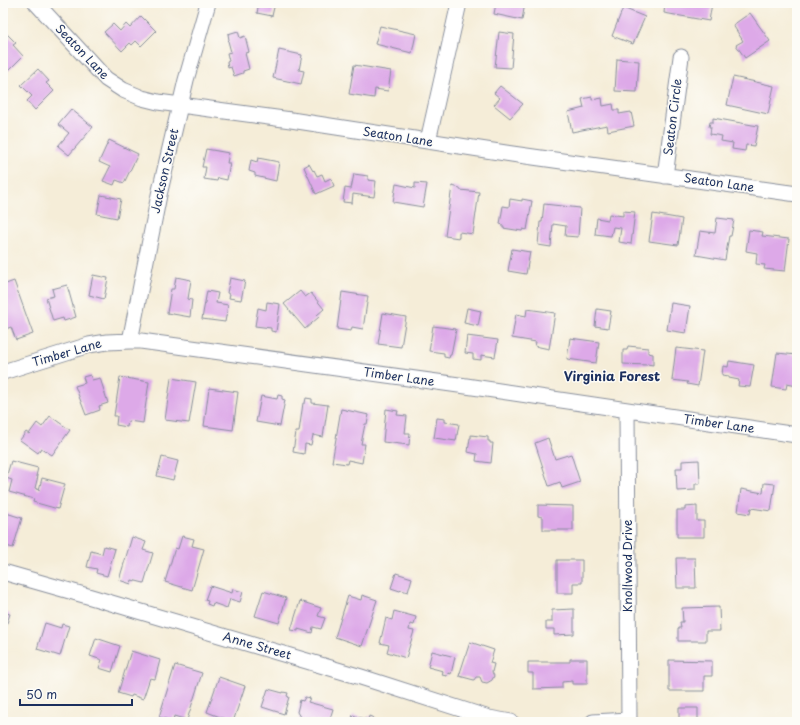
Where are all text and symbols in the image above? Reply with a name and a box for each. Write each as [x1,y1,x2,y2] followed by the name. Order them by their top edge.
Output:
[52,20,114,83] street label: Seaton Lane
[658,77,686,156] street label: Seaton Circle
[362,122,435,150] street label: Seaton Lane
[146,127,183,215] street label: Jackson Street
[683,168,756,196] street label: Seaton Lane
[30,333,104,371] street label: Timber Lane
[362,362,436,390] street label: Timber Lane
[564,366,660,385] district label: Virginia Forest
[682,409,756,437] street label: Timber Lane
[618,520,636,612] street label: Knollwood Drive
[221,627,294,663] street label: Anne Street
[20,681,132,707] scale bar
[26,685,57,703] text: 50 m

